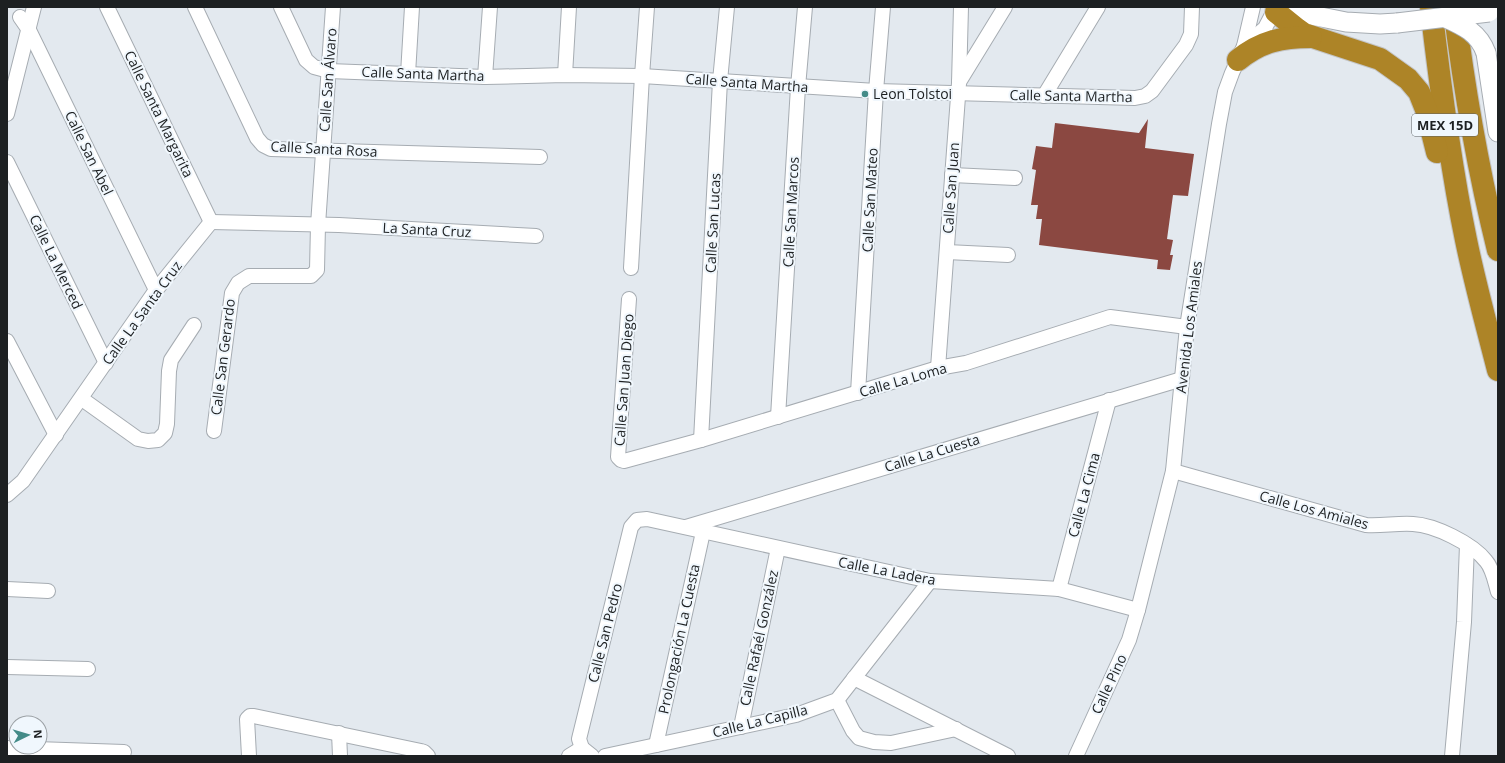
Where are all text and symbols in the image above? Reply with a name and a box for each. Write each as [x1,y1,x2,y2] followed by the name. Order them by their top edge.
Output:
[314,27,341,133] street label: Calle San Álvaro
[120,47,198,180] street label: Calle Santa Margarita
[361,62,485,85] street label: Calle Santa Martha
[685,69,809,96] street label: Calle Santa Martha
[873,84,952,103] place label: Leon Tolstoi
[1009,85,1133,106] street label: Calle Santa Martha
[860,89,870,99] marker: Leon Tolstoi
[61,107,118,198] street label: Calle San Abel
[1412,114,1478,136] road number: MEX 15D
[270,136,378,161] street label: Calle Santa Rosa
[938,142,963,234] street label: Calle San Juan
[857,147,882,253] street label: Calle San Mateo
[778,156,803,268] street label: Calle San Marcos
[700,172,725,273] street label: Calle San Lucas
[25,211,88,312] street label: Calle La Merced
[382,218,472,241] street label: La Santa Cruz
[97,257,186,368] street label: Calle La Santa Cruz
[1171,259,1206,394] street label: Avenida Los Amiales
[206,298,239,416] street label: Calle San Gerardo
[609,313,638,447] street label: Calle San Juan Diego
[857,358,949,401] street label: Calle La Loma
[882,429,982,476] street label: Calle La Cuesta
[1063,450,1104,539] street label: Calle La Cima
[1257,486,1371,533] street label: Calle Los Amiales
[837,552,937,589] street label: Calle La Ladera
[653,562,704,716] street label: Prolongación La Cuesta
[735,568,782,708] street label: Calle Rafaél González
[583,581,626,685] street label: Calle San Pedro
[1086,651,1131,717] street label: Calle Pino
[710,700,809,742] street label: Calle La Capilla
[8,715,48,755] north arrow
[31,729,46,739] text: N

